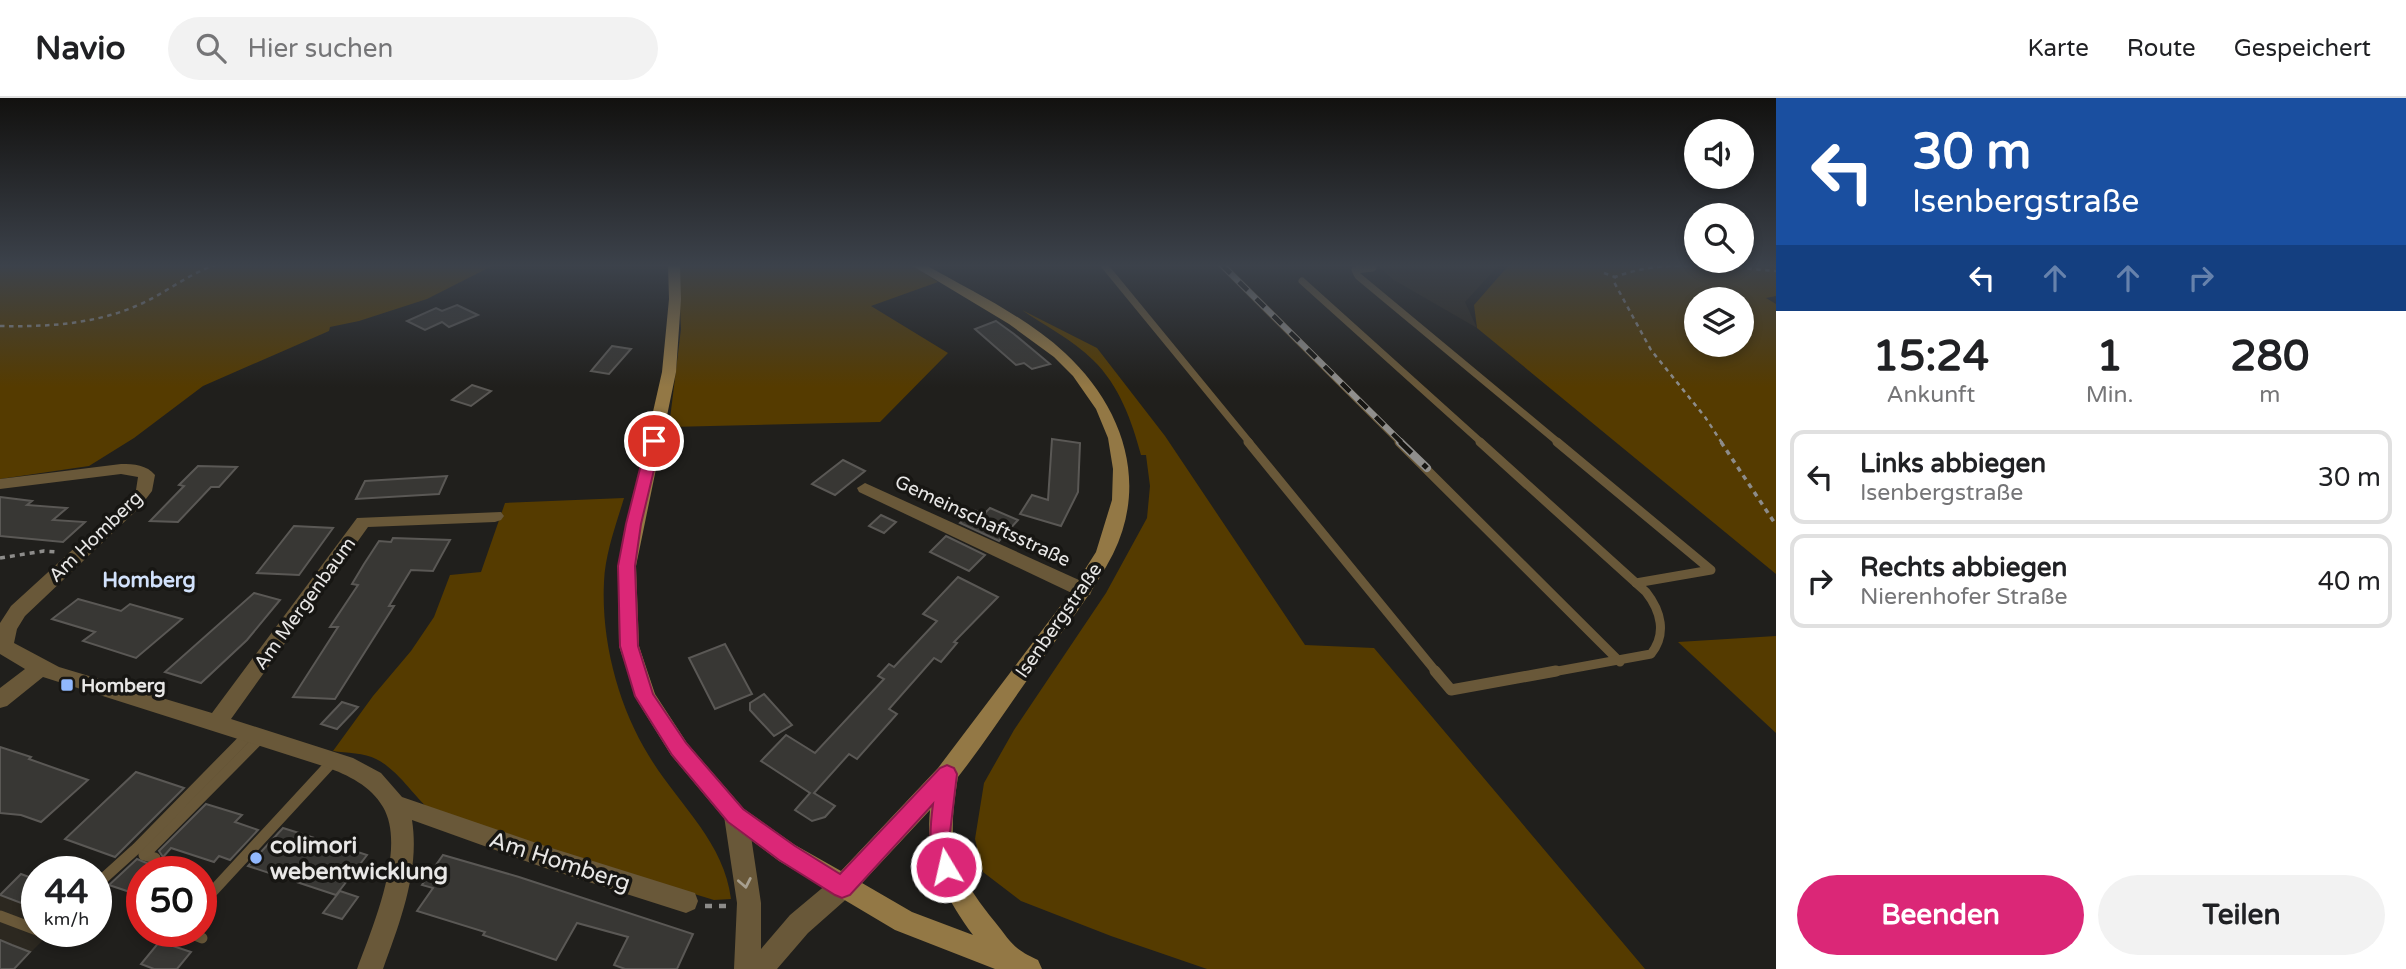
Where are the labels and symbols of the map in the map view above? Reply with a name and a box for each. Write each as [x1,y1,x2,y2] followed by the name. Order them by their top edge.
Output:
[624,411,684,471] pin
[891,471,1074,571] street label: Gemeinschaftsstraße
[44,487,147,587] street label: Am Homberg
[249,533,360,674] street label: Am Mergenbaum
[1011,559,1107,682] street label: Isenbergstraße
[102,568,196,593] district label: Homberg
[81,675,166,698] place label: Homberg
[59,677,75,693] marker: Homberg
[486,826,634,898] street label: Am Homberg
[909,830,983,904] position arrow
[270,832,448,886] place label: colimori webentwicklung
[248,850,264,866] marker: colimori webentwicklung
[126,856,217,947] speed limit sign: 50
[737,877,752,889] one-way arrow

